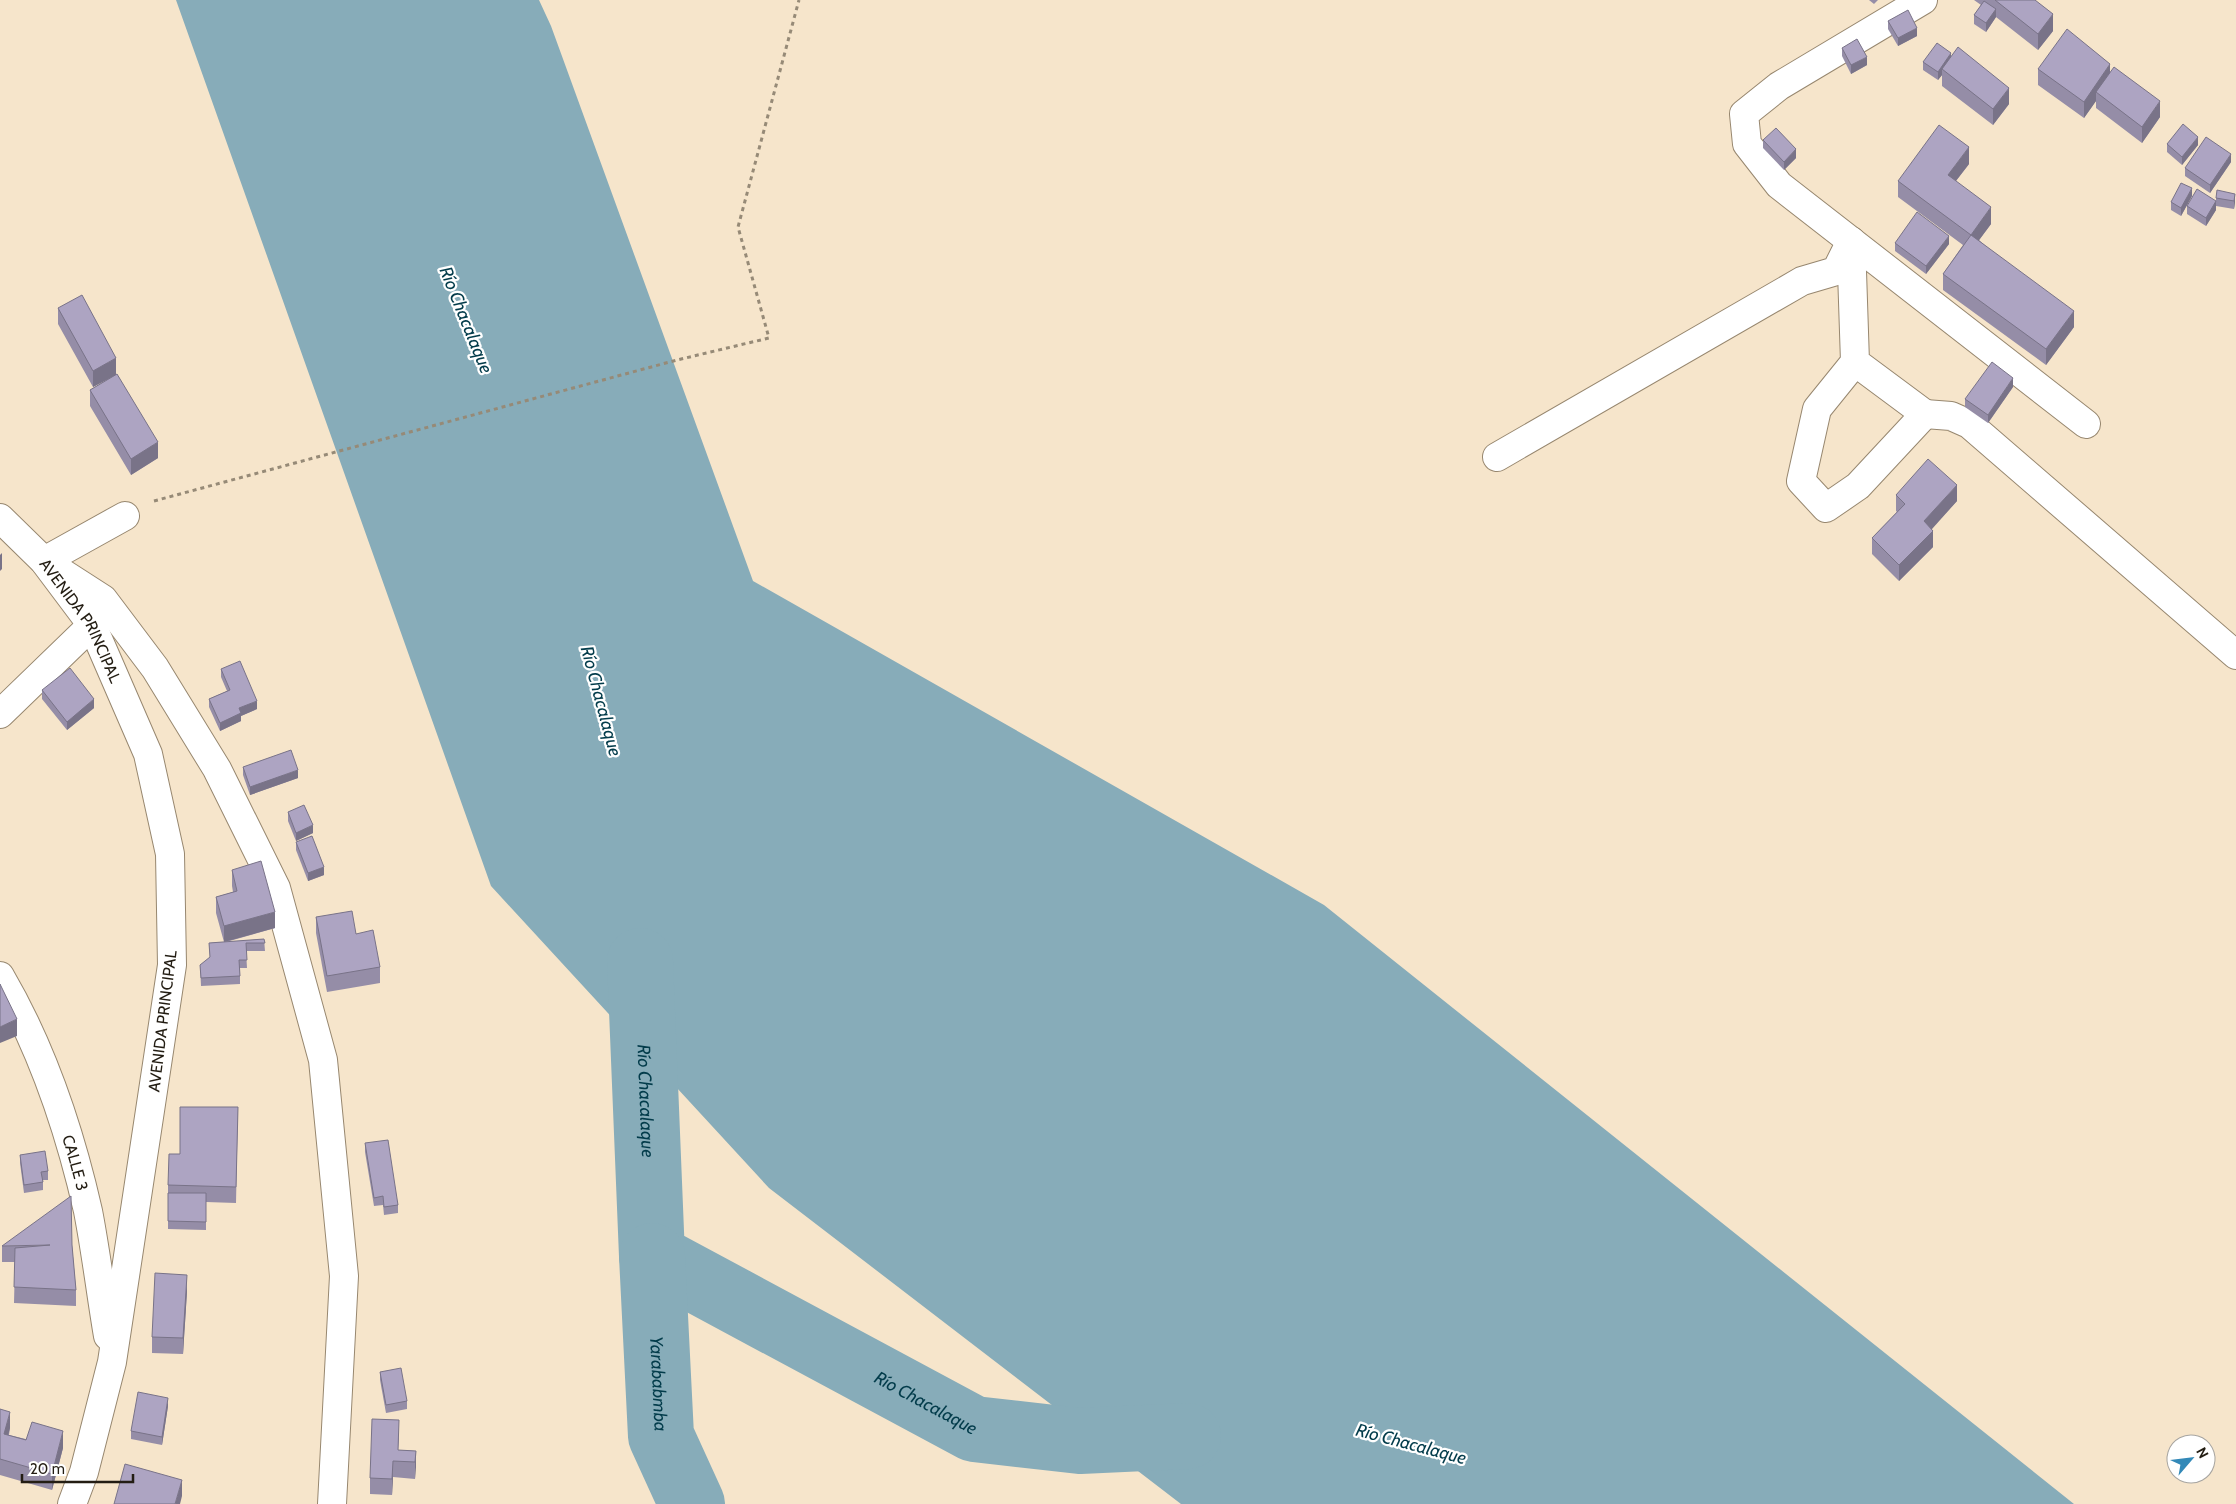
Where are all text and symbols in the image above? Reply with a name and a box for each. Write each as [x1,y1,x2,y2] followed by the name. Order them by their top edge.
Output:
[435,263,497,377] water label: Río Chacalaque
[36,555,125,686] street label: AVENIDA PRINCIPAL
[576,643,626,759] water label: Río Chacalaque
[144,949,181,1093] street label: AVENIDA PRINCIPAL
[632,1044,659,1158] water label: Río Chacalaque
[58,1133,92,1193] street label: CALLE 3
[645,1336,672,1432] water label: Yarababmba
[871,1367,981,1440] water label: Río Chacalaque
[1353,1419,1469,1469] water label: Río Chacalaque
[2166,1434,2216,1484] north arrow
[2192,1444,2213,1461] text: N
[22,1452,134,1484] scale bar
[30,1460,65,1478] text: 20 m

